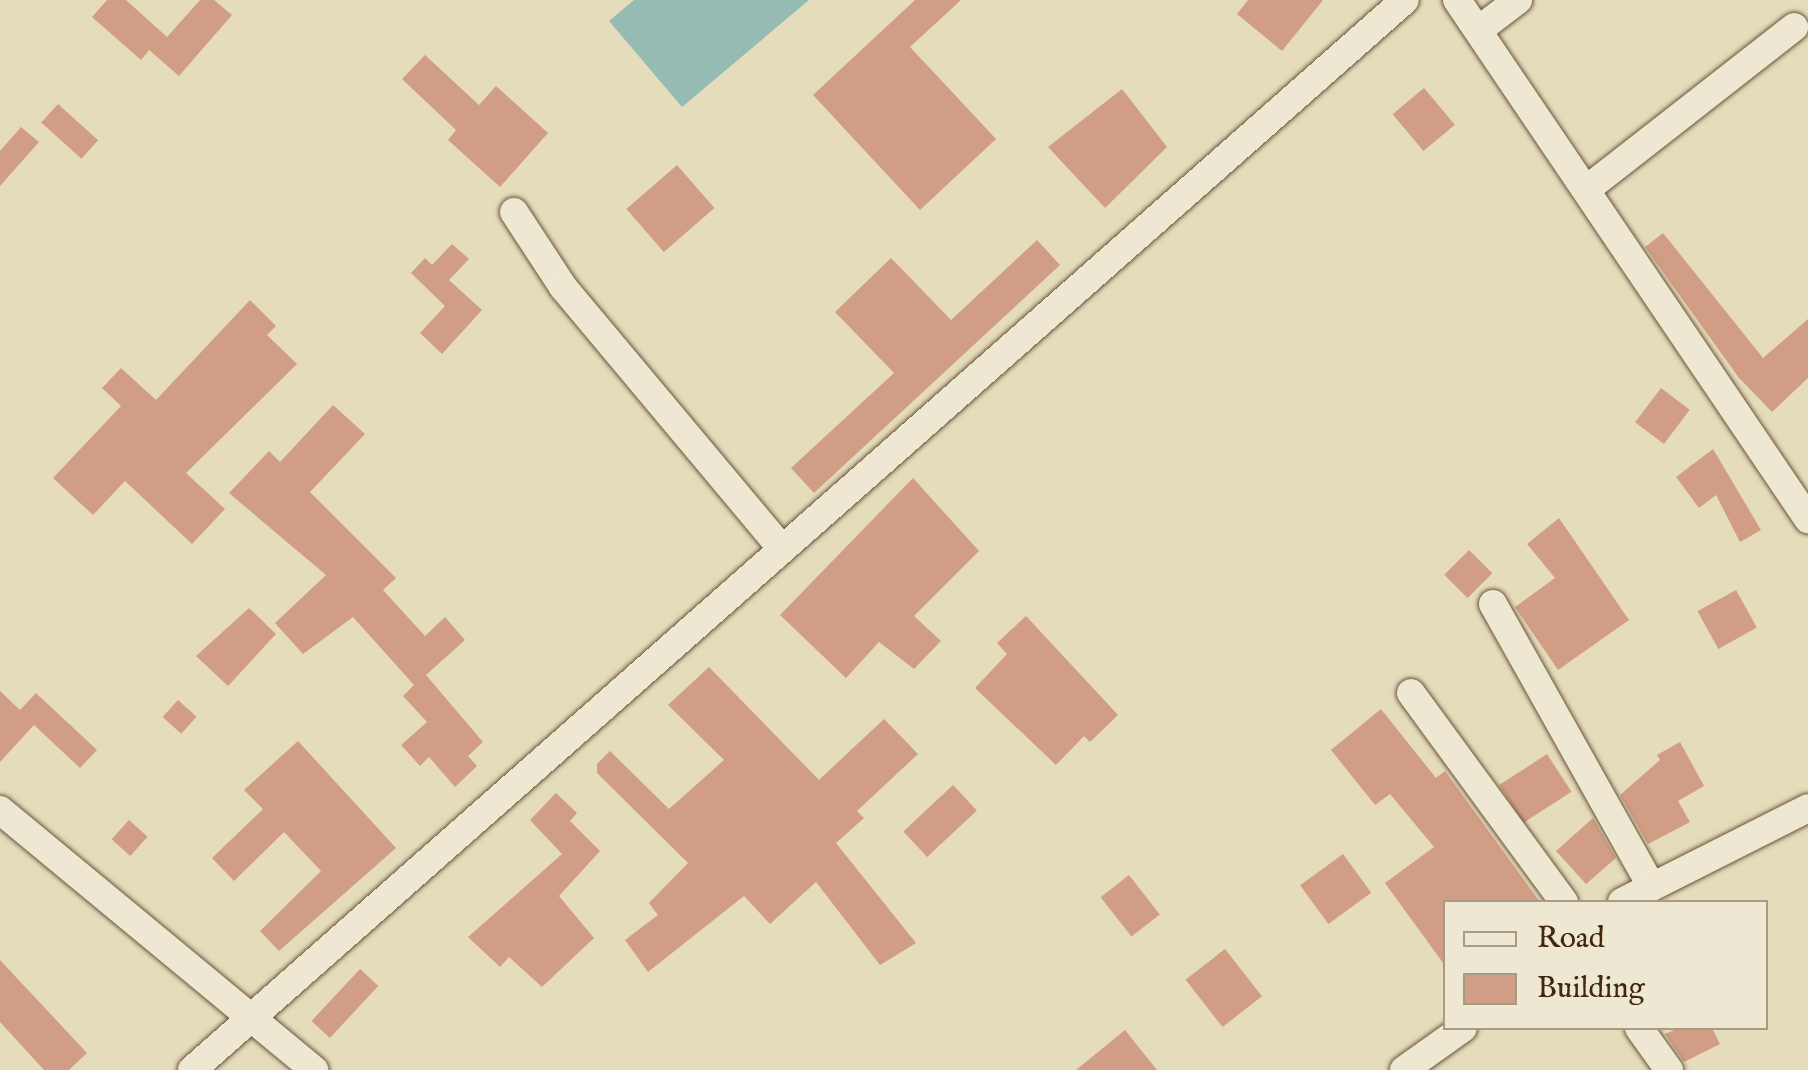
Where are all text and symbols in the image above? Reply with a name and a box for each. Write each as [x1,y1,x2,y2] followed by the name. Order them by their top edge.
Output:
[1443,900,1768,1030] legend
[1537,920,1605,958] text: Road
[1537,970,1645,1008] text: Building

